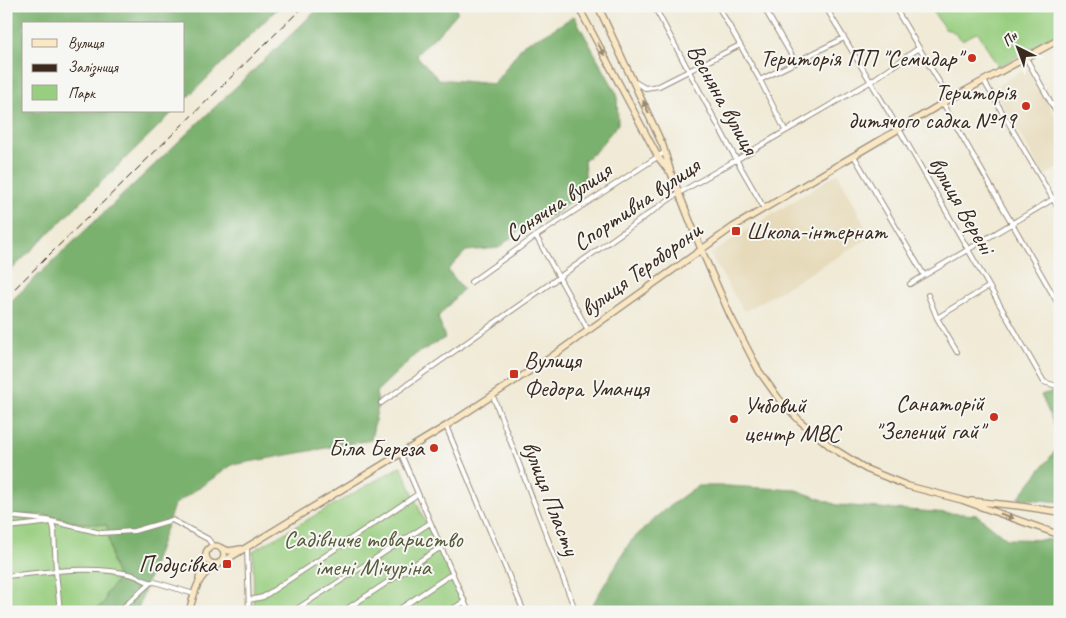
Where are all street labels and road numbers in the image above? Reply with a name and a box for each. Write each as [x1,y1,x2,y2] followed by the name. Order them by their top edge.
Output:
[680,38,767,161] street label: Весняна вулиця
[567,150,707,257] street label: Спортивна вулиця
[922,151,1003,261] street label: вулиця Верені
[499,154,618,249] street label: Сонячна вулиця
[574,214,709,323] street label: вулиця Тероборони
[515,437,587,561] street label: вулиця Пласту

